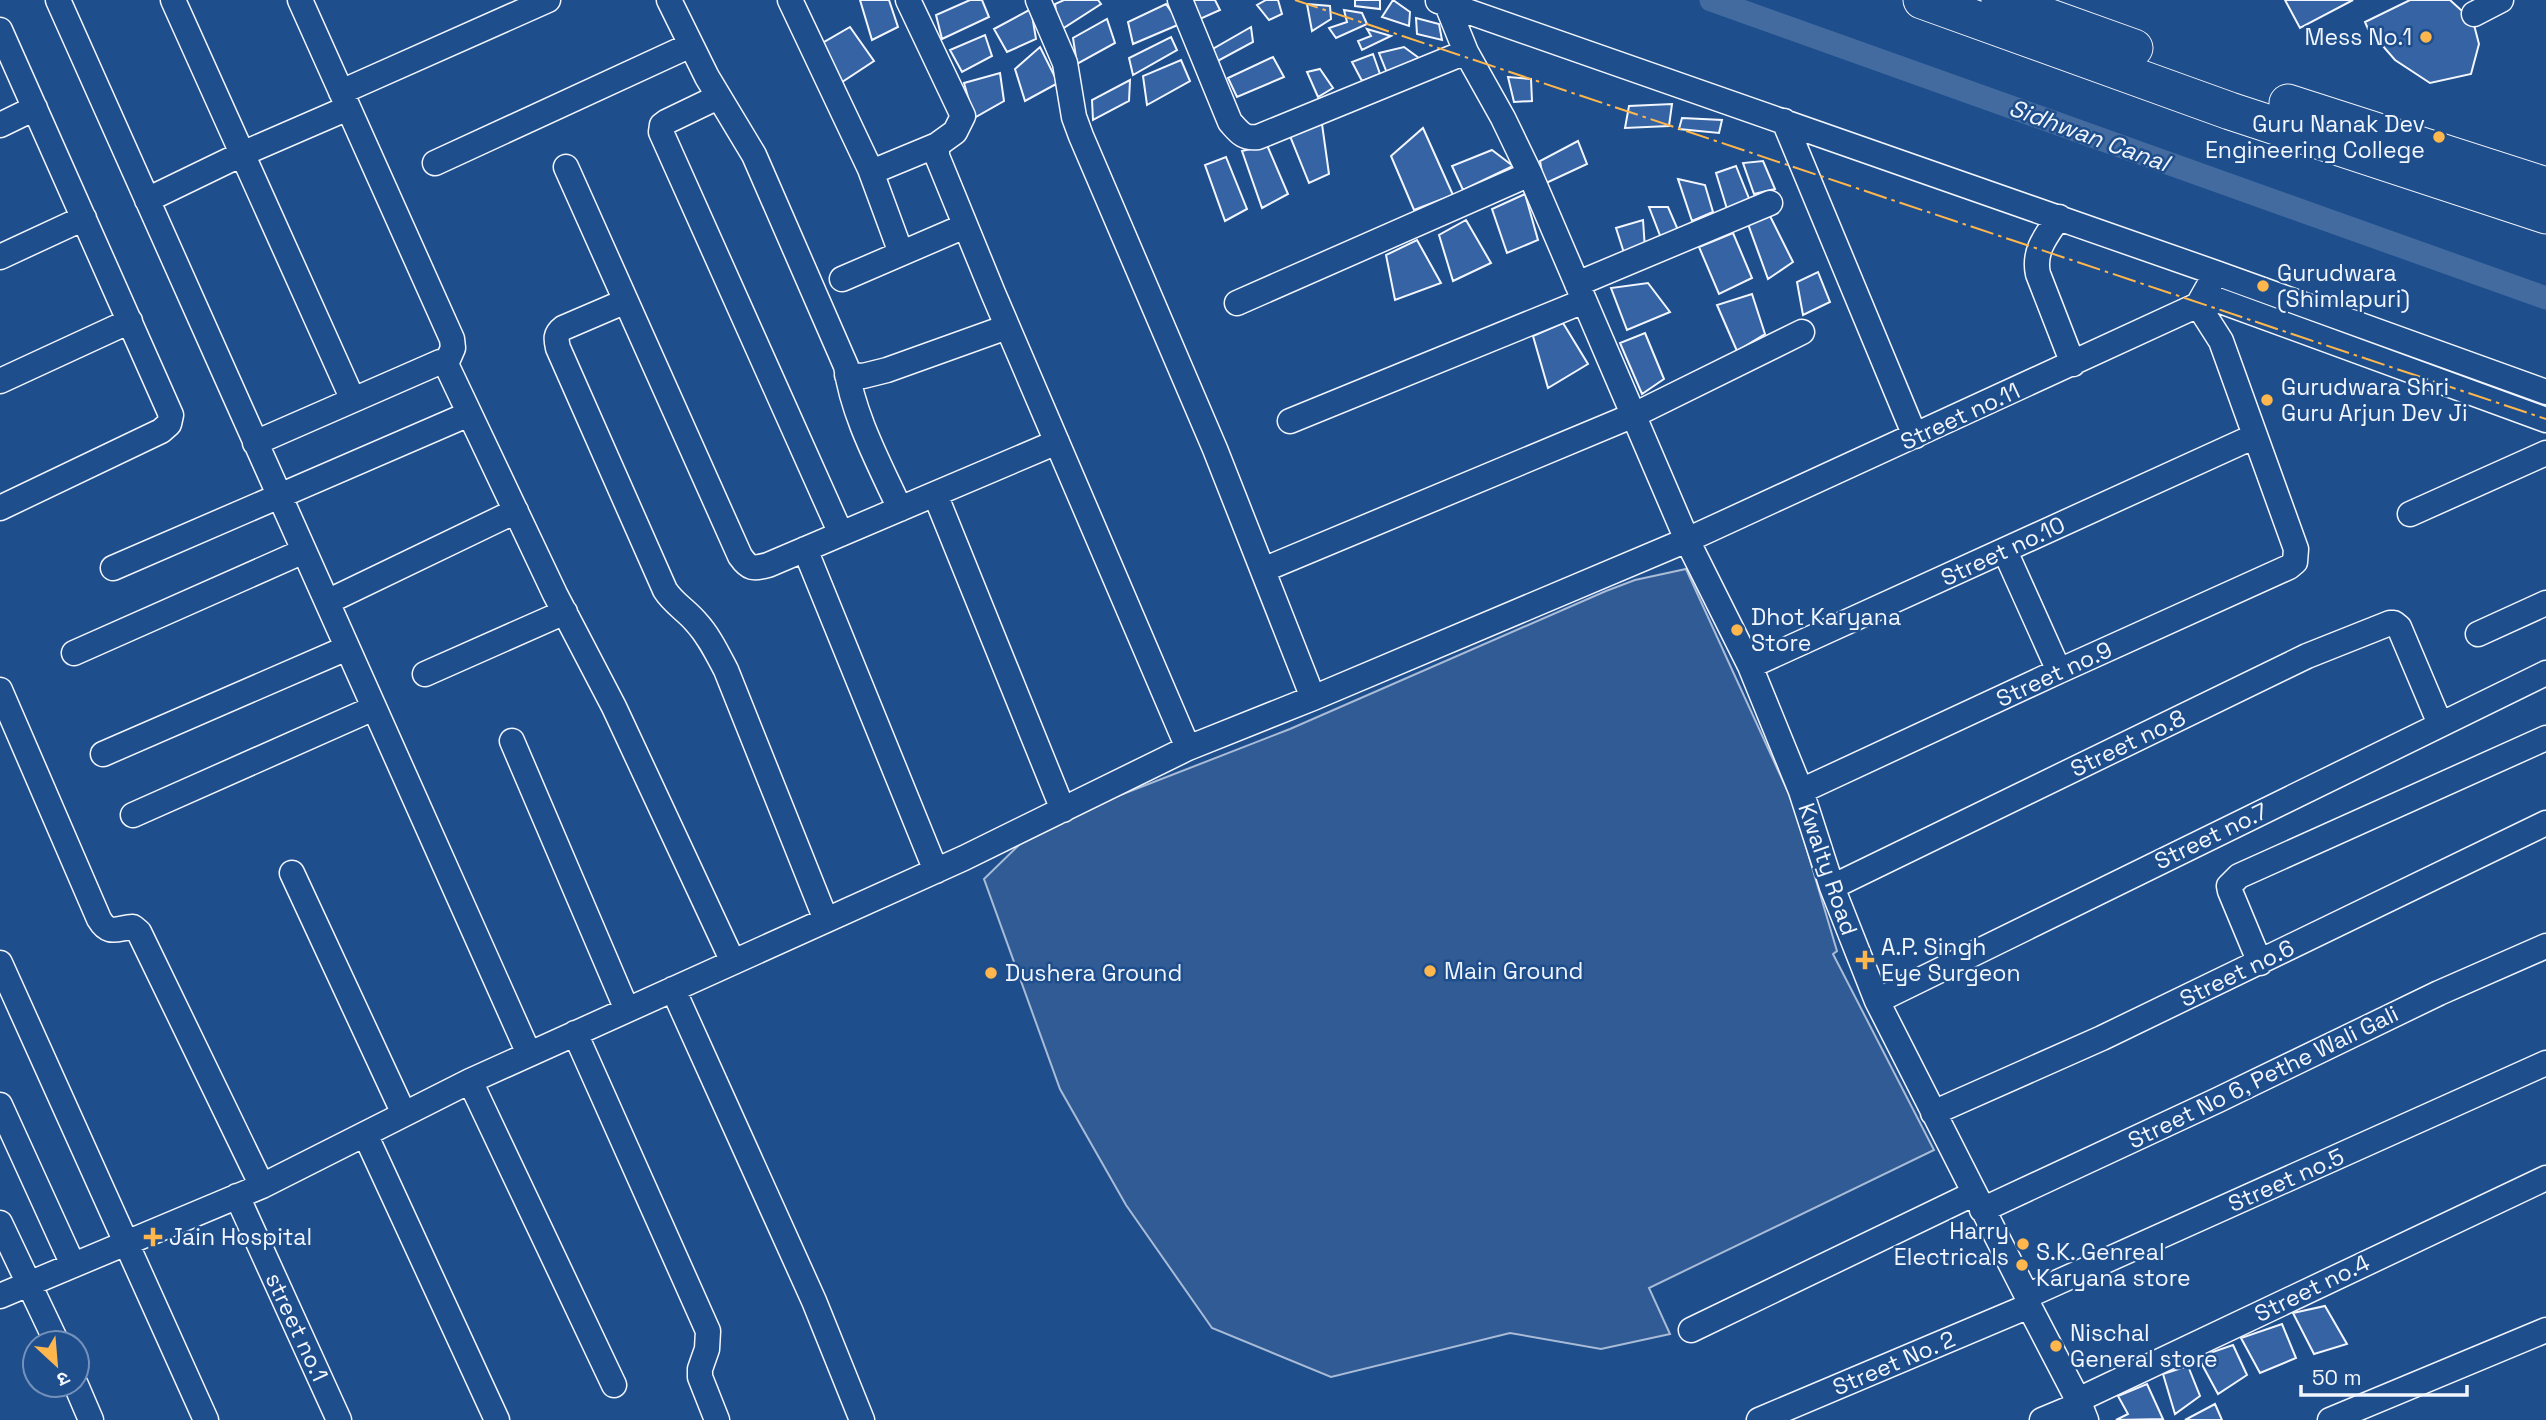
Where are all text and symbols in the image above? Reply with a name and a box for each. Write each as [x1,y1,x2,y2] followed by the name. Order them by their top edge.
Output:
[2305,22,2412,52] place label: Mess No.1
[2418,29,2434,45] marker: Mess No.1
[2005,92,2176,179] water label: Sidhwan Canal
[2205,109,2425,165] place label: Guru Nanak Dev Engineering College
[2431,129,2447,145] marker: Guru Nanak Dev Engineering College
[2277,258,2410,314] place label: Gurudwara (Shimlapuri)
[2255,278,2271,294] marker: Gurudwara (Shimlapuri)
[2281,372,2468,428] place label: Gurudwara Shri Guru Arjun Dev Ji
[1895,375,2025,457] street label: Street no.11
[2259,392,2275,408] marker: Gurudwara Shri Guru Arjun Dev Ji
[1936,509,2070,593] street label: Street no.10
[1751,602,1901,658] place label: Dhot Karyana Store
[1729,622,1745,638] marker: Dhot Karyana Store
[1991,634,2117,714] street label: Street no.9
[2065,702,2191,784] street label: Street no.8
[2149,796,2273,876] street label: Street no.7
[1791,799,1865,939] street label: Kwalty Road
[1881,932,2021,988] place label: A.P. Singh Eye Surgeon
[2175,932,2299,1014] street label: Street no.6
[1855,950,1875,970] marker: A.P. Singh Eye Surgeon
[1444,956,1583,986] place label: Main Ground
[1005,958,1182,988] place label: Dushera Ground
[1422,963,1438,979] marker: Main Ground
[983,965,999,981] marker: Dushera Ground
[2123,998,2403,1156] street label: Street No 6, Pethe Wali Gali
[2223,1141,2349,1219] street label: Street no.5
[1894,1216,2009,1272] place label: Harry Electricals
[169,1222,312,1252] place label: Jain Hospital
[143,1227,163,1247] marker: Jain Hospital
[2015,1236,2031,1252] marker: Harry Electricals
[2036,1237,2191,1293] place label: S.K. Genreal Karyana store
[2249,1247,2375,1329] street label: Street no.4
[2014,1257,2030,1273] marker: S.K. Genreal Karyana store
[259,1268,335,1386] street label: street no.1
[2070,1318,2218,1374] place label: Nischal General store
[1828,1324,1960,1402] street label: Street No. 2
[21,1329,91,1399] north arrow
[2048,1338,2064,1354] marker: Nischal General store
[2301,1354,2467,1398] scale bar
[2312,1364,2362,1391] text: 50 m
[52,1365,74,1393] text: उ

